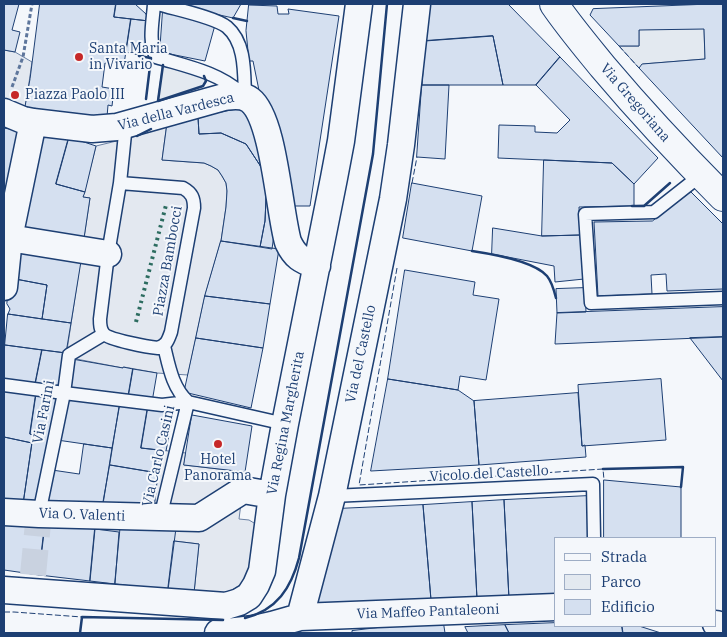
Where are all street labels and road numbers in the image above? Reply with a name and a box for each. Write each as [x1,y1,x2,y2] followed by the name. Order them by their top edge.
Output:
[596,60,674,146] street label: Via Gregoriana
[116,89,236,135] street label: Via della Vardesca
[150,205,186,317] street label: Piazza Bambocci
[342,303,380,405] street label: Via del Castello
[264,350,308,496] street label: Via Regina Margherita
[30,379,58,445] street label: Via Farini
[139,404,179,508] street label: Via Carlo Casini
[429,462,549,486] street label: Vicolo del Castello
[38,505,126,525] street label: Via O. Valenti
[356,601,500,623] street label: Via Maffeo Pantaleoni

